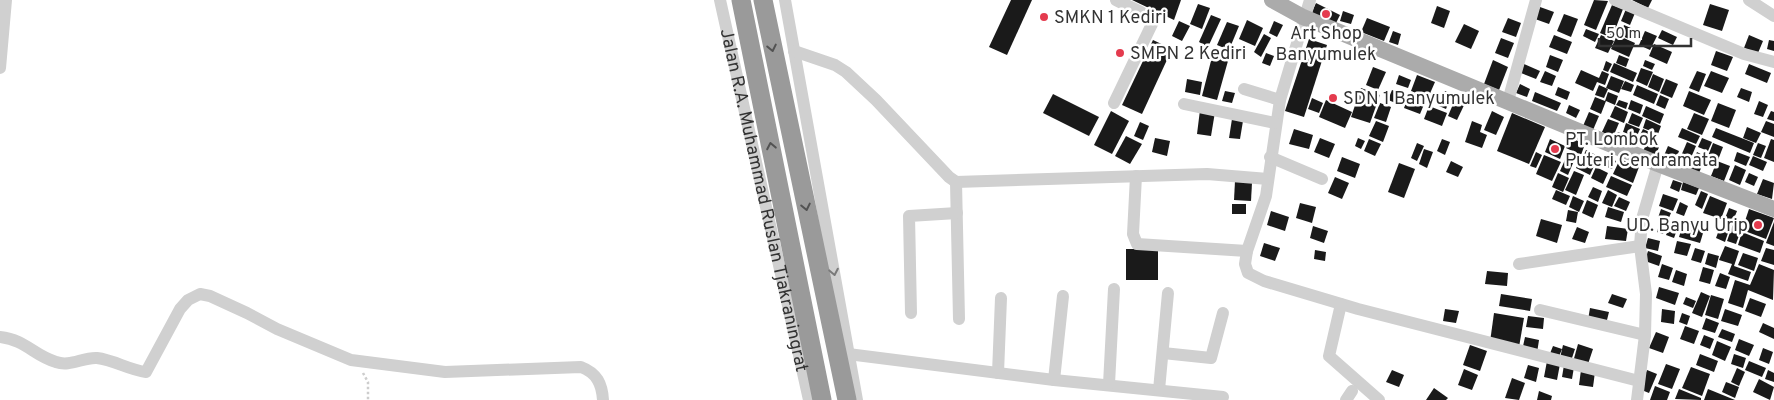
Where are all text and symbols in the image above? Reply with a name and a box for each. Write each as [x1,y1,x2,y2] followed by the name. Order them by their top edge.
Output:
[1054,7,1167,30] place label: SMKN 1 Kediri
[1320,8,1332,20] marker: Art Shop Banyumulek
[1038,11,1050,23] marker: SMKN 1 Kediri
[1599,15,1692,47] scale bar
[1276,23,1376,67] place label: Art Shop Banyumulek
[1606,25,1641,44] text: 50 m
[714,27,812,374] street label: Jalan R.A. Muhammad Ruslan Tjakraningrat
[767,43,777,52] one-way arrow
[1130,43,1246,66] place label: SMPN 2 Kediri
[1114,47,1126,59] marker: SMPN 2 Kediri
[1343,88,1495,111] place label: SDN 1 Banyumulek
[1327,92,1339,104] marker: SDN 1 Banyumulek
[1565,129,1718,173] place label: PT. Lombok Puteri Cendramata
[766,142,777,151] one-way arrow
[1549,143,1561,155] marker: PT. Lombok Puteri Cendramata
[800,202,811,211] one-way arrow
[1626,215,1748,238] place label: UD. Banyu Urip
[1752,219,1764,231] marker: UD. Banyu Urip
[829,267,839,276] one-way arrow

